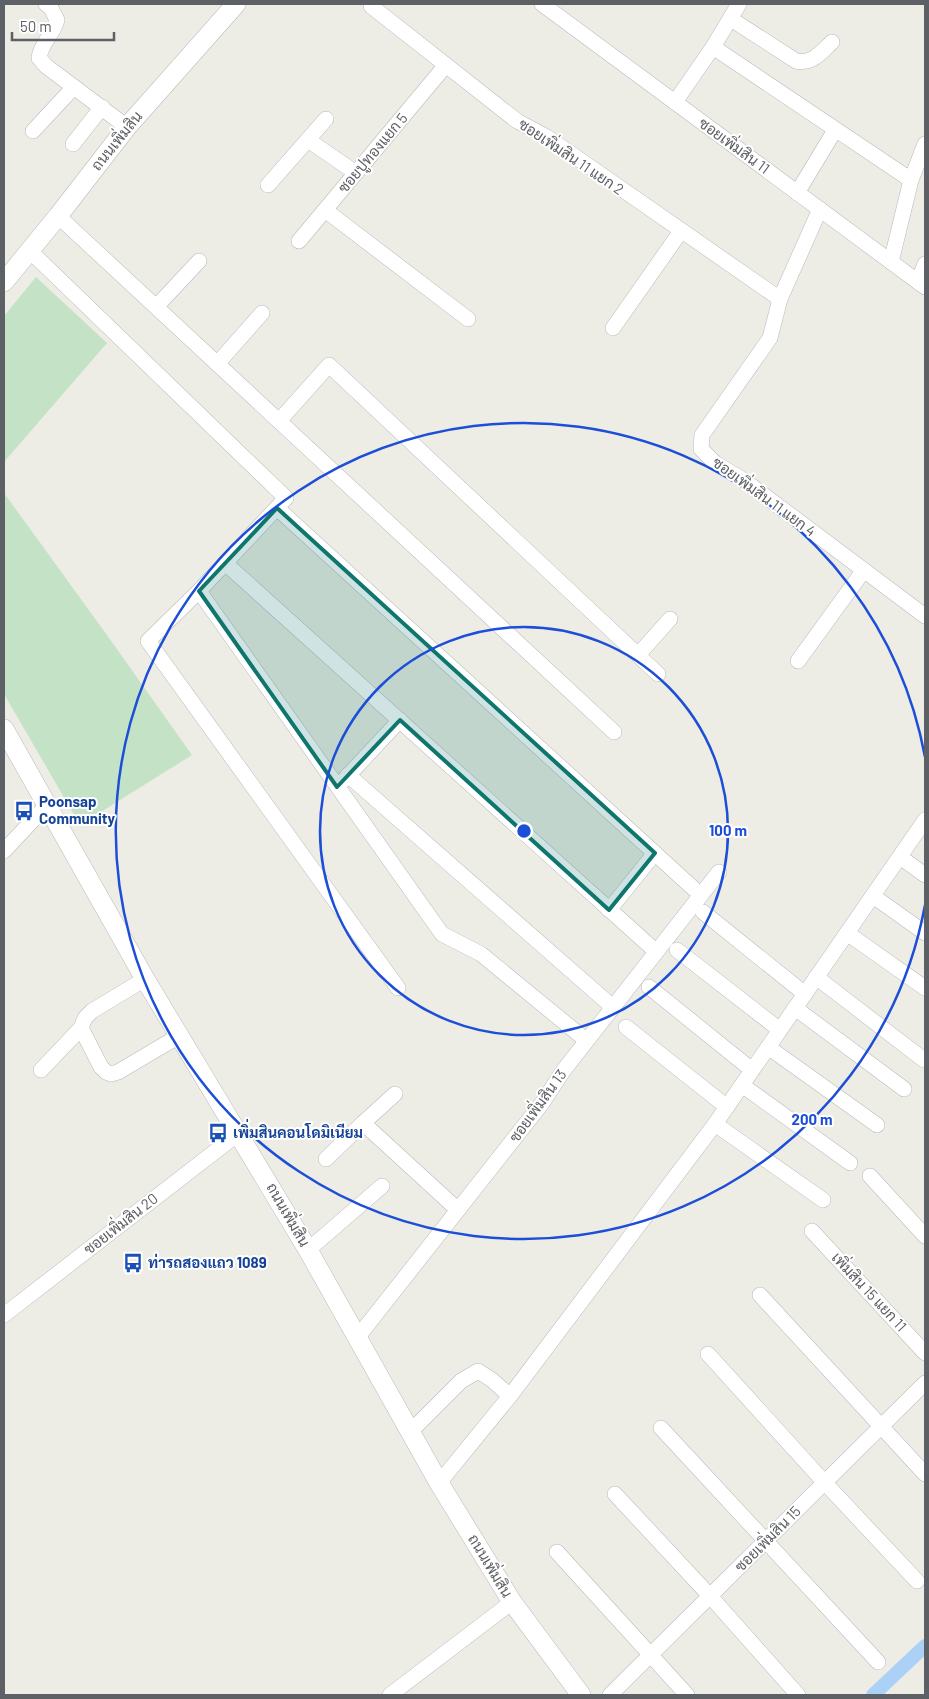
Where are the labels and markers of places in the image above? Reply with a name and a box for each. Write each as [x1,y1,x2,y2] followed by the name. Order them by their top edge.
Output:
[39,792,115,827] place label: Poonsap Community
[13,800,35,822] bus stop icon: Poonsap Community
[515,822,533,840] centre of rings
[233,1118,363,1141] place label: เพิ่มสินคอนโดมิเนียม
[207,1122,229,1144] bus stop icon: เพิ่มสินคอนโดมิเนียม
[122,1252,144,1274] bus stop icon: ท่ารถสองแถว 1089
[148,1253,267,1271] place label: ท่ารถสองแถว 1089

